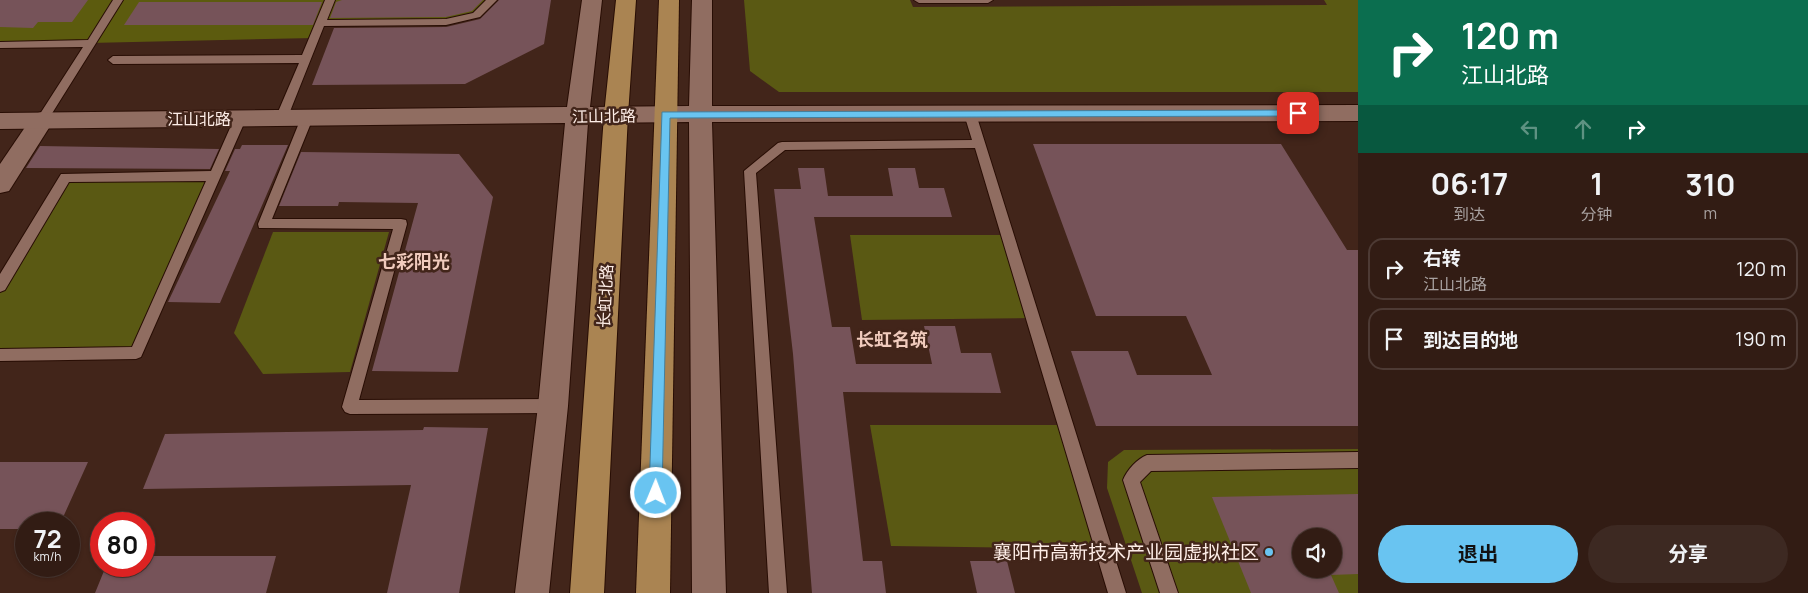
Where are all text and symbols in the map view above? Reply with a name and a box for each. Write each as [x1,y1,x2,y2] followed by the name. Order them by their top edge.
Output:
[1461,12,1559,60] text: 120 m
[1378,20,1443,85] icon: right
[1461,60,1549,90] text: 江山北路
[1277,92,1319,134] pin
[1284,99,1312,127] icon: arrive
[572,104,636,128] street label: 江山北路
[167,108,231,130] street label: 江山北路
[1516,115,1544,143] icon: left
[1569,115,1597,143] icon: ahead
[1622,115,1650,143] icon: right
[1430,163,1508,204] text: 06:17
[1590,163,1603,204] text: 1
[1685,164,1736,205] text: 310
[1704,202,1717,224] text: m
[1453,203,1485,225] text: 到达
[1581,203,1613,225] text: 分钟
[1423,245,1461,271] text: 右转
[378,249,450,273] district label: 七彩阳光
[1380,255,1408,283] icon: right
[1736,256,1786,282] text: 120 m
[592,263,618,329] street label: 长虹北路
[1423,273,1487,295] text: 江山北路
[1380,325,1408,353] icon: arrive
[1735,326,1786,352] text: 190 m
[856,327,928,351] district label: 长虹名筑
[1423,327,1518,353] text: 到达目的地
[629,466,681,518] position arrow
[90,512,155,577] speed limit sign: 80
[33,521,62,556] text: 72
[1378,525,1578,583] button: 退出
[1588,525,1788,583] button: 分享
[1292,528,1342,578] map controls
[1292,528,1342,578] button: sound
[993,539,1259,565] place label: 襄阳市高新技术产业园虚拟社区
[1263,546,1275,558] marker: 襄阳市高新技术产业园虚拟社区
[34,548,61,565] text: km/h

